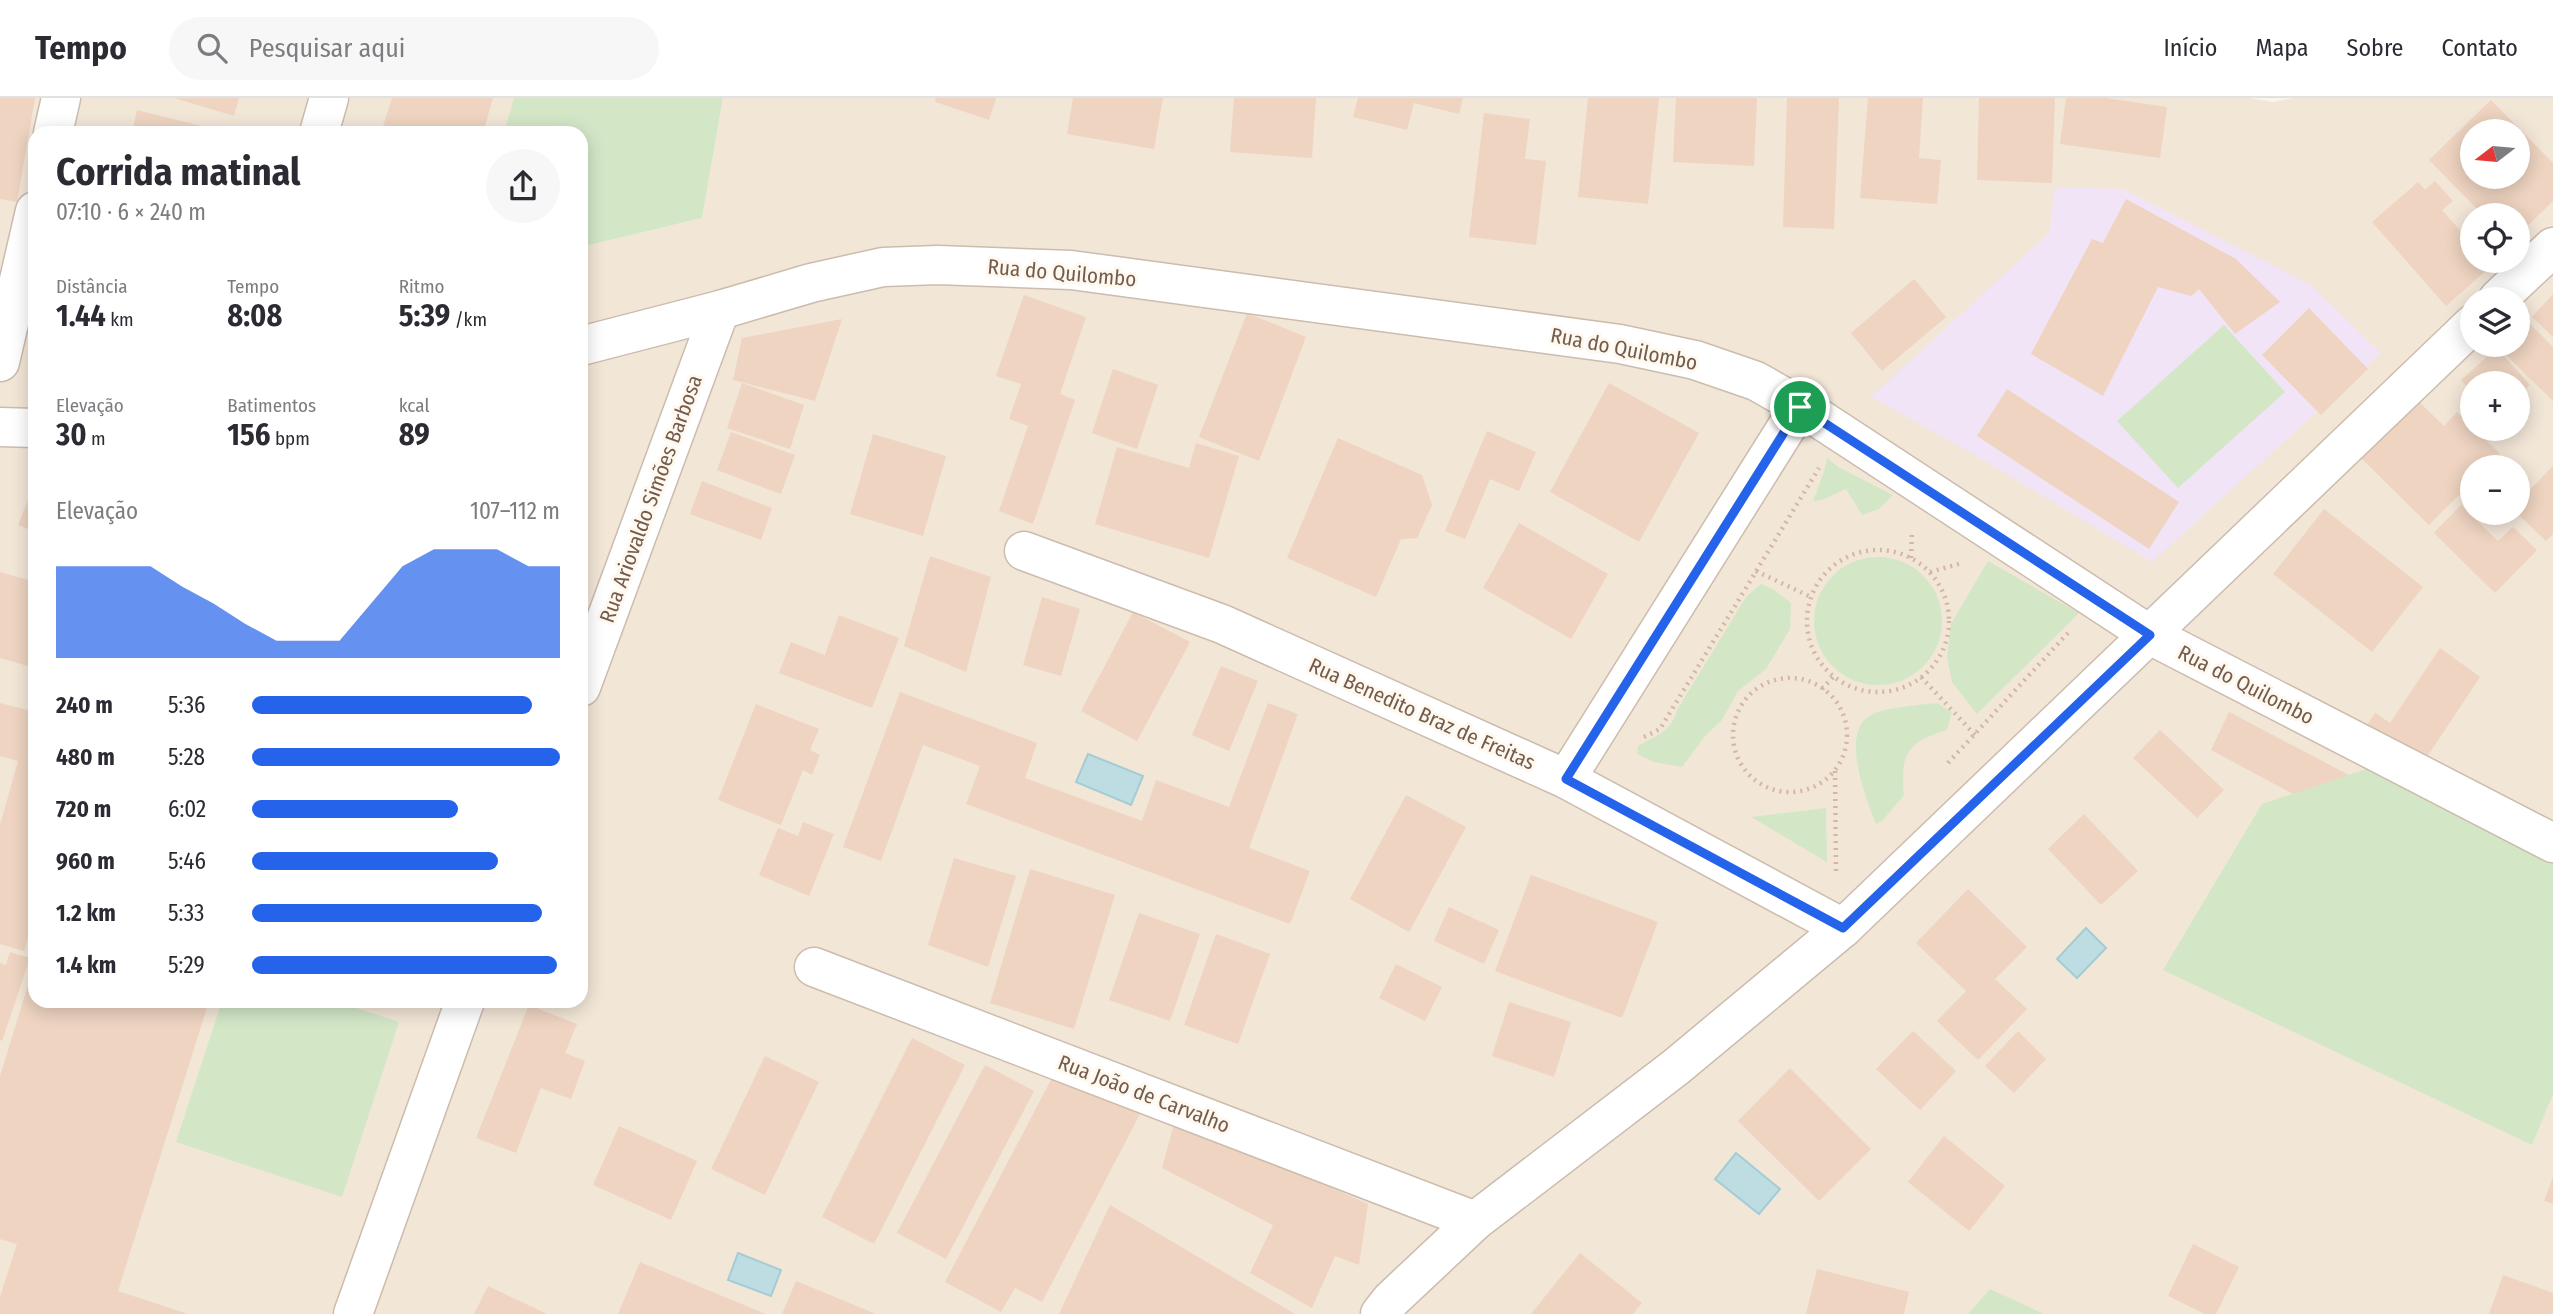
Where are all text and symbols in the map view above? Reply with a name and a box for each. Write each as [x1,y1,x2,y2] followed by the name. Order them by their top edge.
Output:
[169,17,659,80] search box
[35,28,127,68] text: Tempo
[193,29,231,67] icon: search
[249,33,405,64] text: Pesquisar aqui
[2164,34,2217,62] text: Início
[2255,34,2309,62] text: Mapa
[2347,34,2403,62] text: Sobre
[2441,34,2518,62] text: Contato
[2460,119,2530,189] north arrow
[2460,119,2530,525] map controls
[56,149,301,195] text: Corrida matinal
[486,149,560,223] button: share
[56,198,206,226] text: 07:10 · 6 × 240 m
[2460,203,2530,273] button: locate
[987,254,1137,292] street label: Rua do Quilombo
[56,275,128,298] text: Distância
[227,275,279,298] text: Tempo
[399,275,445,298] text: Ritmo
[2460,287,2530,357] button: layers
[56,298,106,334] text: 1.44
[227,298,282,334] text: 8:08
[399,298,450,334] text: 5:39
[106,308,134,331] text: km
[450,308,487,331] text: /km
[1548,322,1700,376] street label: Rua do Quilombo
[2460,371,2530,441] button: +
[594,372,708,626] street label: Rua Ariovaldo Simões Barbosa
[1770,377,1830,437] pin
[1781,388,1819,426] icon: arrive
[56,394,124,417] text: Elevação
[227,394,316,417] text: Batimentos
[399,394,429,417] text: kcal
[56,417,87,453] text: 30
[227,417,270,453] text: 156
[399,417,430,453] text: 89
[87,427,106,450] text: m
[270,427,310,450] text: bpm
[2460,455,2530,525] button: −
[56,497,138,525] text: Elevação
[470,497,560,525] text: 107–112 m
[2174,640,2318,730] street label: Rua do Quilombo
[1305,652,1539,776] street label: Rua Benedito Braz de Freitas
[56,691,113,719] text: 240 m
[168,691,205,719] text: 5:36
[56,743,115,771] text: 480 m
[168,743,205,771] text: 5:28
[56,795,111,823] text: 720 m
[168,795,206,823] text: 6:02
[56,847,115,875] text: 960 m
[168,847,206,875] text: 5:46
[56,899,116,927] text: 1.2 km
[168,899,204,927] text: 5:33
[56,951,116,979] text: 1.4 km
[168,951,205,979] text: 5:29
[1054,1049,1234,1139] street label: Rua João de Carvalho

